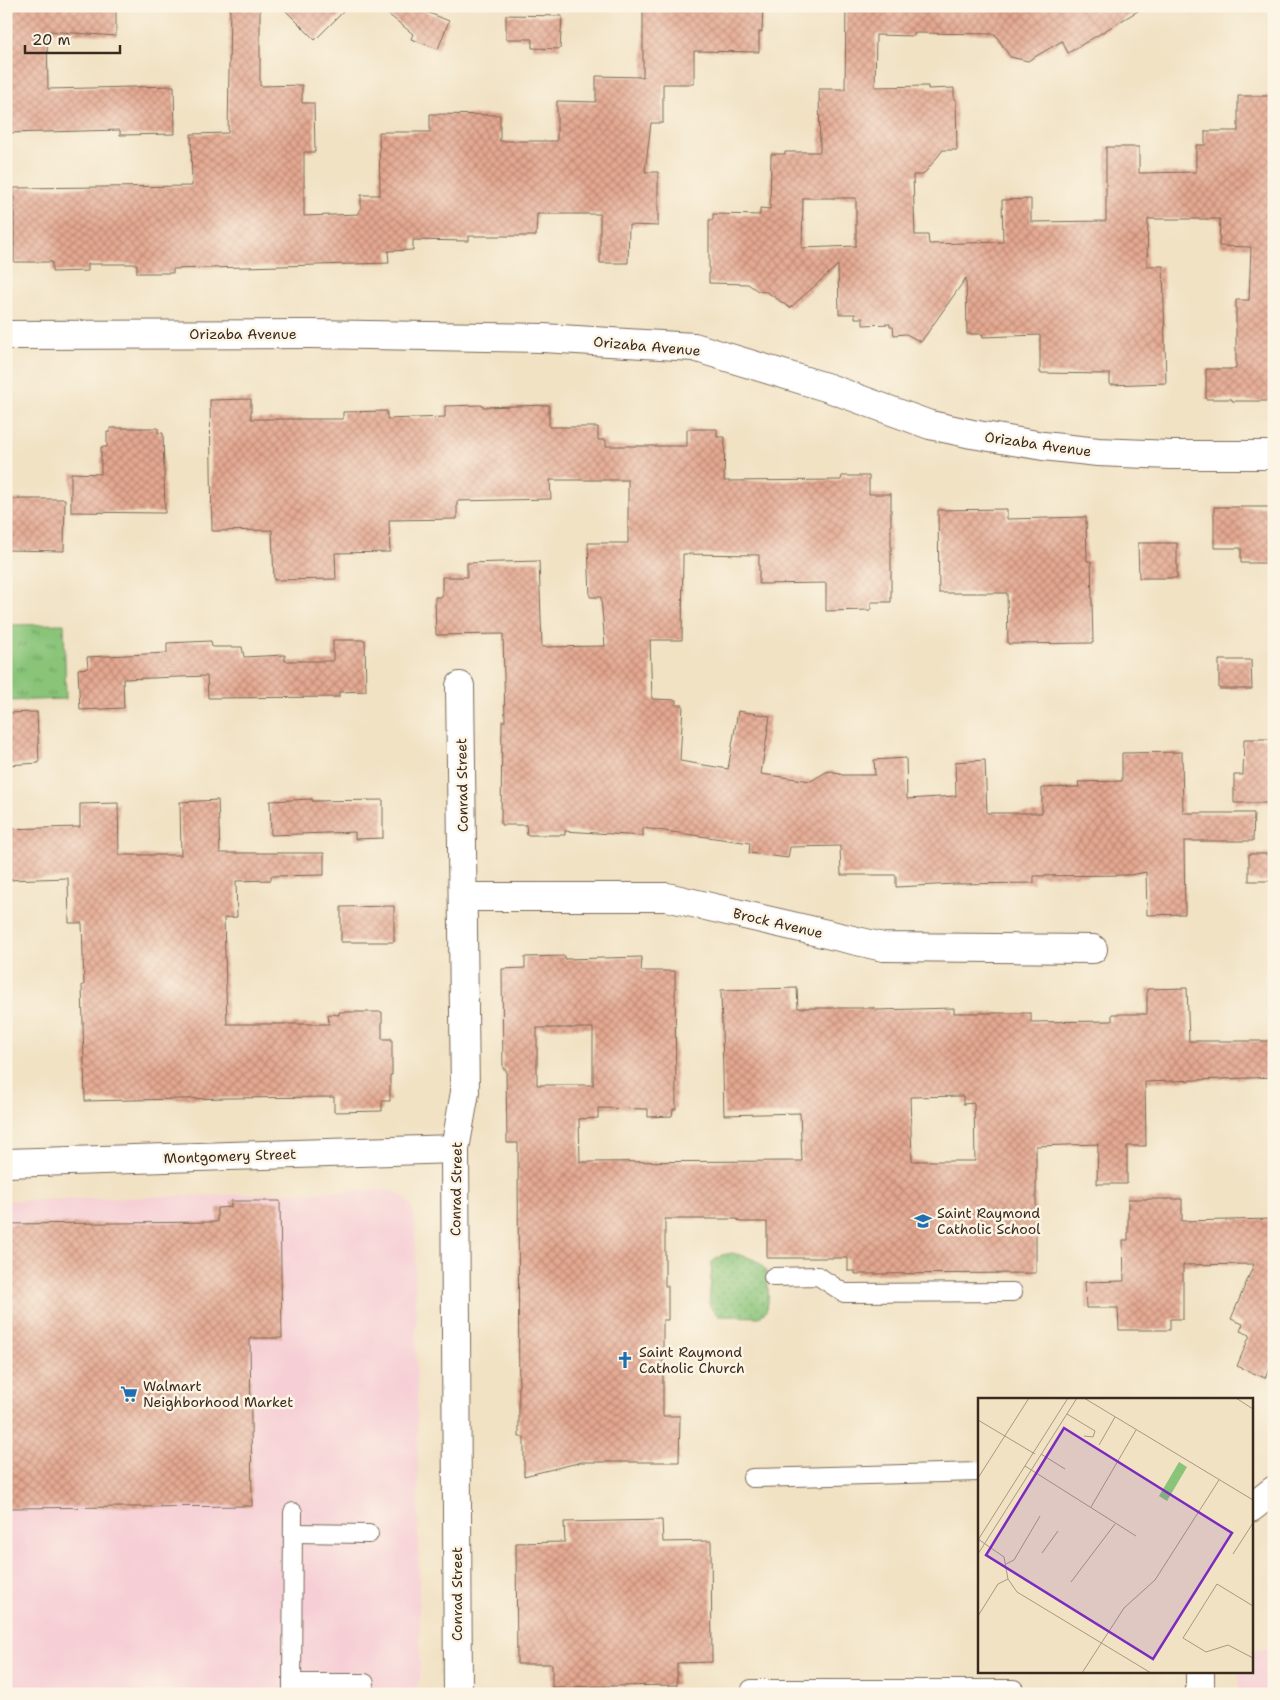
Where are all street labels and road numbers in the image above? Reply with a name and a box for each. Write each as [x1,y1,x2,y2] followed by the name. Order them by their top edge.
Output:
[189,325,297,343] street label: Orizaba Avenue
[593,332,701,360] street label: Orizaba Avenue
[984,428,1093,460] street label: Orizaba Avenue
[452,738,472,832] street label: Conrad Street
[731,904,825,942] street label: Brock Avenue
[446,1142,466,1236] street label: Conrad Street
[163,1145,297,1167] street label: Montgomery Street
[448,1547,466,1641] street label: Conrad Street

